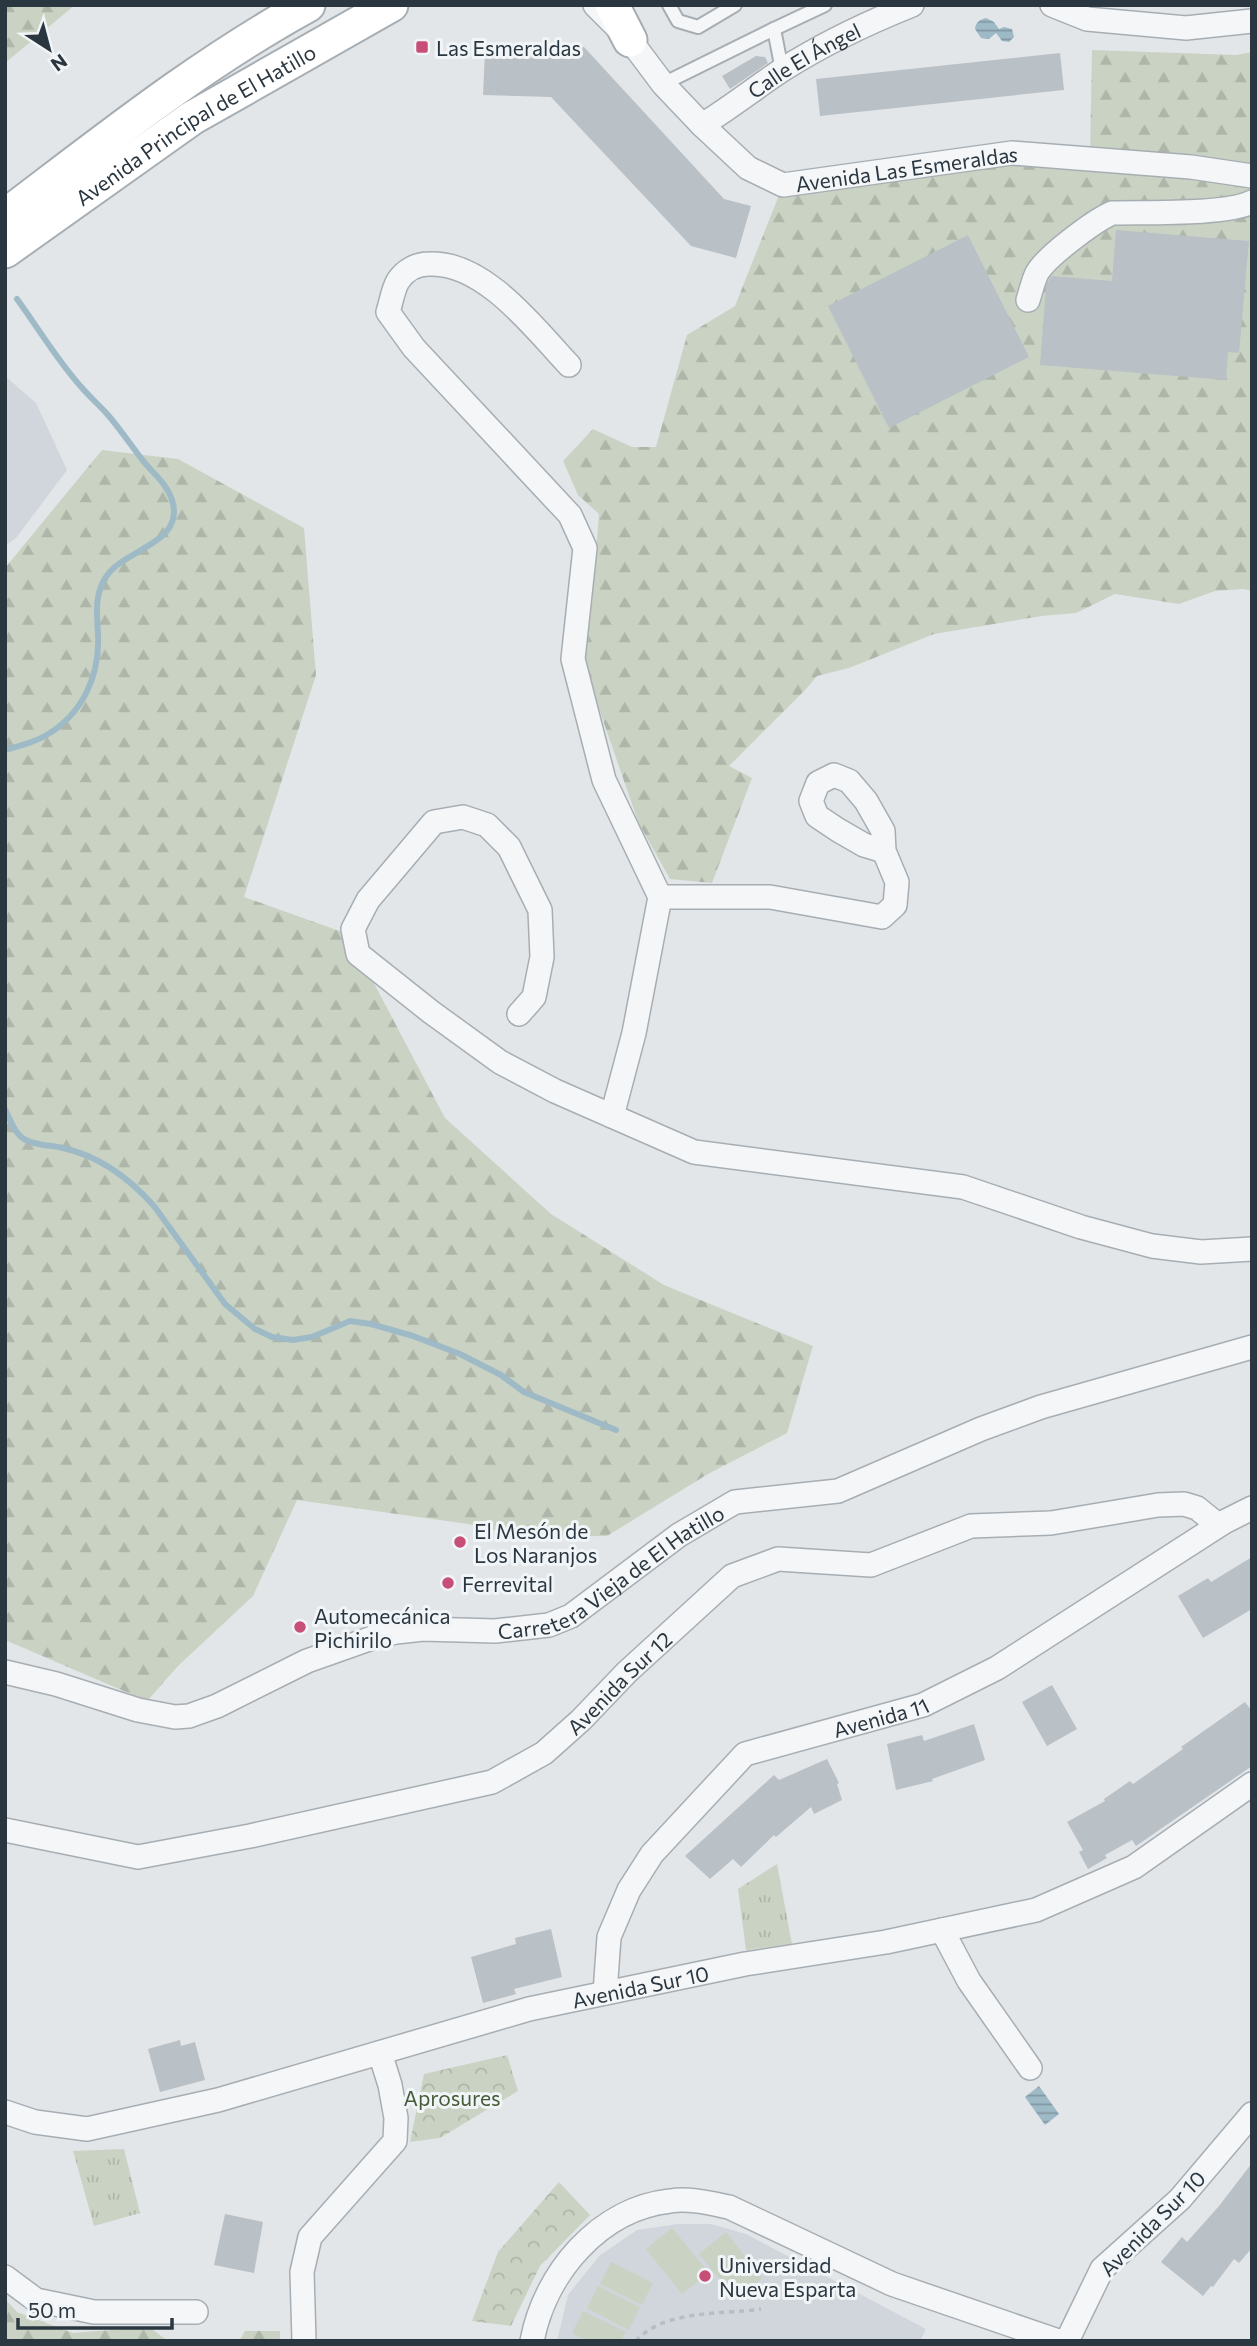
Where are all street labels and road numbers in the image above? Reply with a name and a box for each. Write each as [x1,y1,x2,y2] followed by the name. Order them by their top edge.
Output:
[742,17,864,103] street label: Calle El Ángel
[70,38,320,210] street label: Avenida Principal de El Hatillo
[794,140,1019,196] street label: Avenida Las Esmeraldas
[496,1499,728,1643] street label: Carretera Vieja de El Hatillo
[561,1625,676,1739] street label: Avenida Sur 12
[830,1692,933,1742] street label: Avenida 11
[570,1959,711,2012] street label: Avenida Sur 10
[1094,2165,1210,2281] street label: Avenida Sur 10

